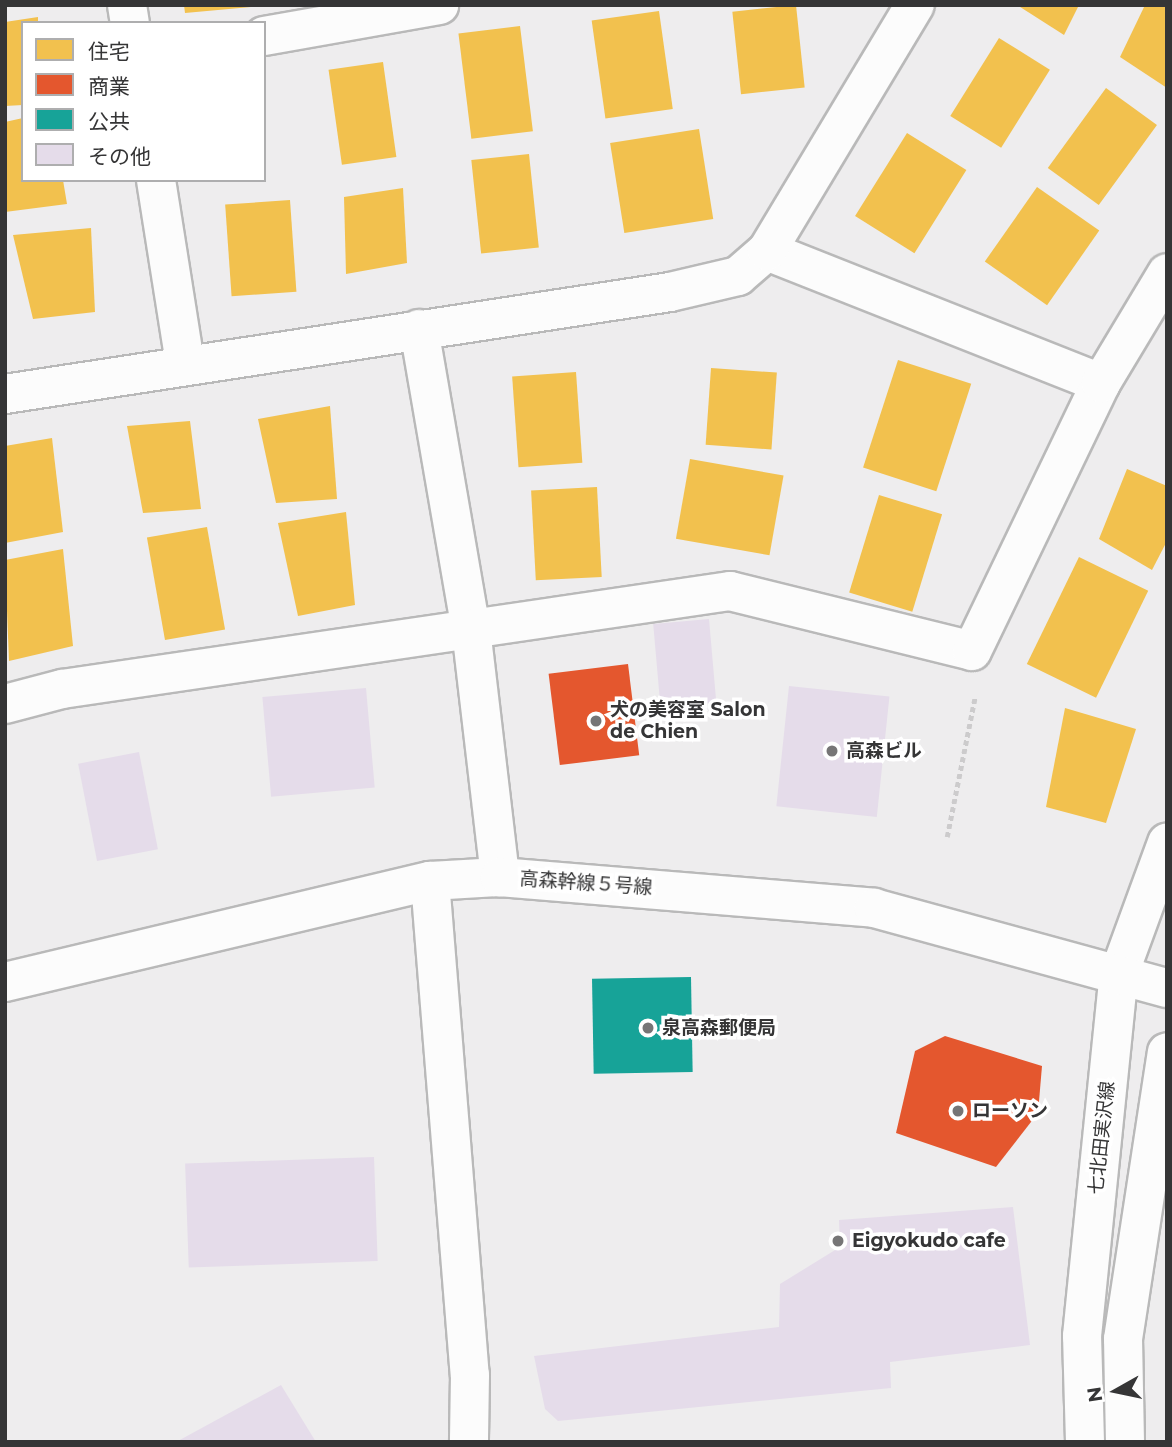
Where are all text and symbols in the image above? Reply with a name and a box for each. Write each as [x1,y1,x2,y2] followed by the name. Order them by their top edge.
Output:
[21,21,266,182] legend
[88,39,130,64] text: 住宅
[88,74,130,99] text: 商業
[88,109,130,134] text: 公共
[88,144,151,169] text: その他
[610,699,766,743] place label: 犬の美容室 Salon de Chien
[588,713,604,729] marker: 犬の美容室 Salon de Chien
[846,740,922,762] place label: 高森ビル
[824,743,840,759] marker: 高森ビル
[519,867,653,899] street label: 高森幹線５号線
[662,1017,776,1039] place label: 泉高森郵便局
[640,1020,656,1036] marker: 泉高森郵便局
[1085,1080,1119,1196] street label: 七北田実沢線
[972,1100,1048,1122] place label: ローソン
[950,1103,966,1119] marker: ローソン
[852,1230,1006,1252] place label: Eigyokudo cafe
[830,1233,846,1249] marker: Eigyokudo cafe
[1081,1356,1151,1426] north arrow
[1082,1385,1107,1404] text: N

